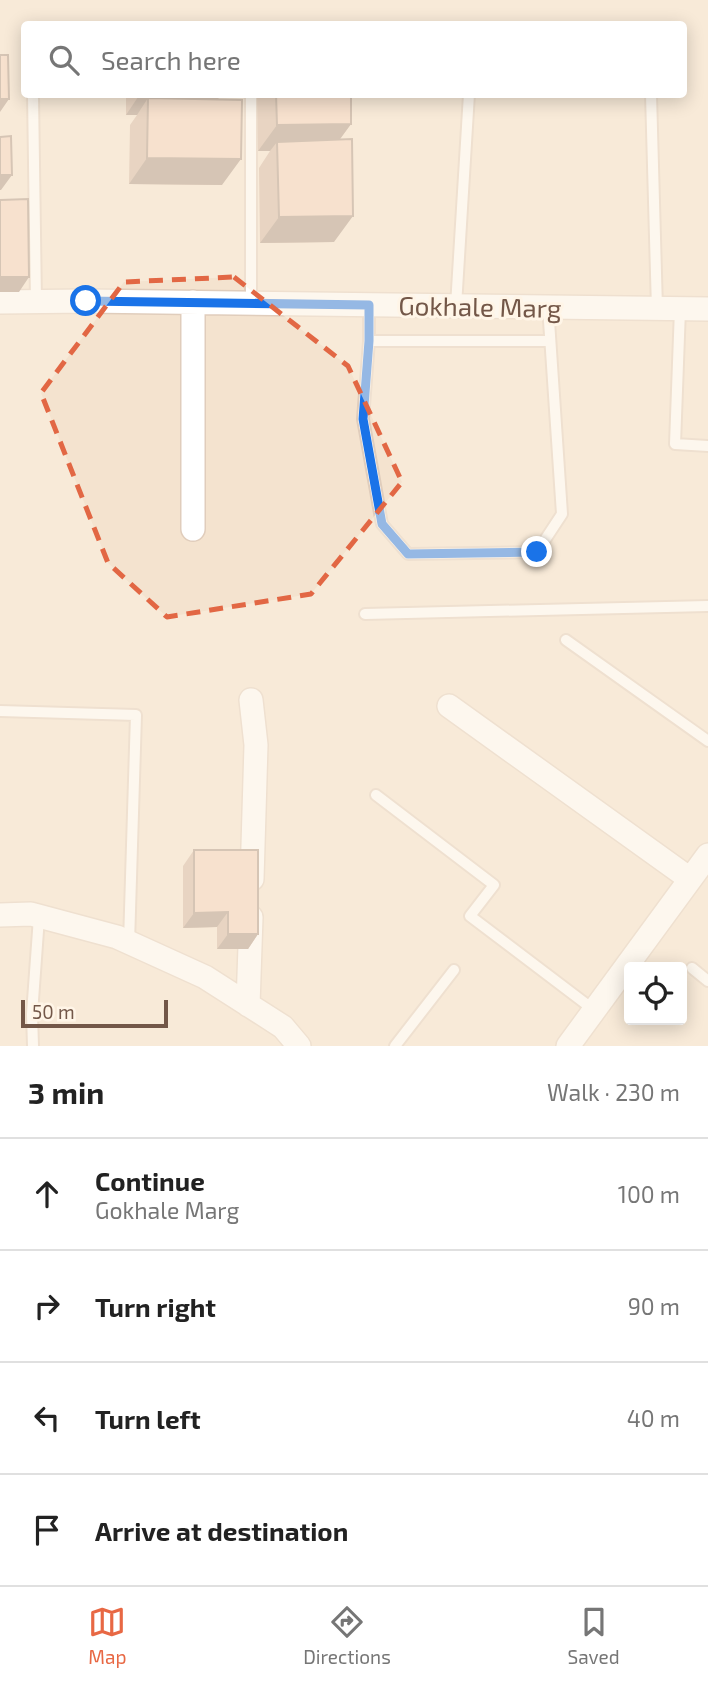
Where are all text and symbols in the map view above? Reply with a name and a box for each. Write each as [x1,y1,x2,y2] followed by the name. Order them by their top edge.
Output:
[21,21,687,98] search box
[45,41,83,79] icon: search
[101,44,241,75] text: Search here
[70,285,101,316] route start
[398,289,562,323] street label: Gokhale Marg
[521,536,552,567] route end
[624,962,687,1025] map controls
[624,962,687,1025] button: locate
[21,997,168,1029] scale bar
[32,1000,75,1023] text: 50 m
[28,1074,104,1110] text: 3 min
[547,1078,680,1106] text: Walk · 230 m
[95,1165,205,1196] text: Continue
[28,1175,66,1213] icon: ahead
[618,1180,680,1208] text: 100 m
[95,1196,239,1224] text: Gokhale Marg
[28,1287,66,1325] icon: right
[95,1291,216,1322] text: Turn right
[628,1292,680,1320] text: 90 m
[28,1399,66,1437] icon: left
[95,1403,201,1434] text: Turn left
[627,1404,680,1432] text: 40 m
[28,1511,66,1549] icon: arrive
[95,1515,348,1546] text: Arrive at destination
[88,1603,126,1668] tab: Map
[303,1603,391,1668] tab: Directions
[567,1603,620,1668] tab: Saved

